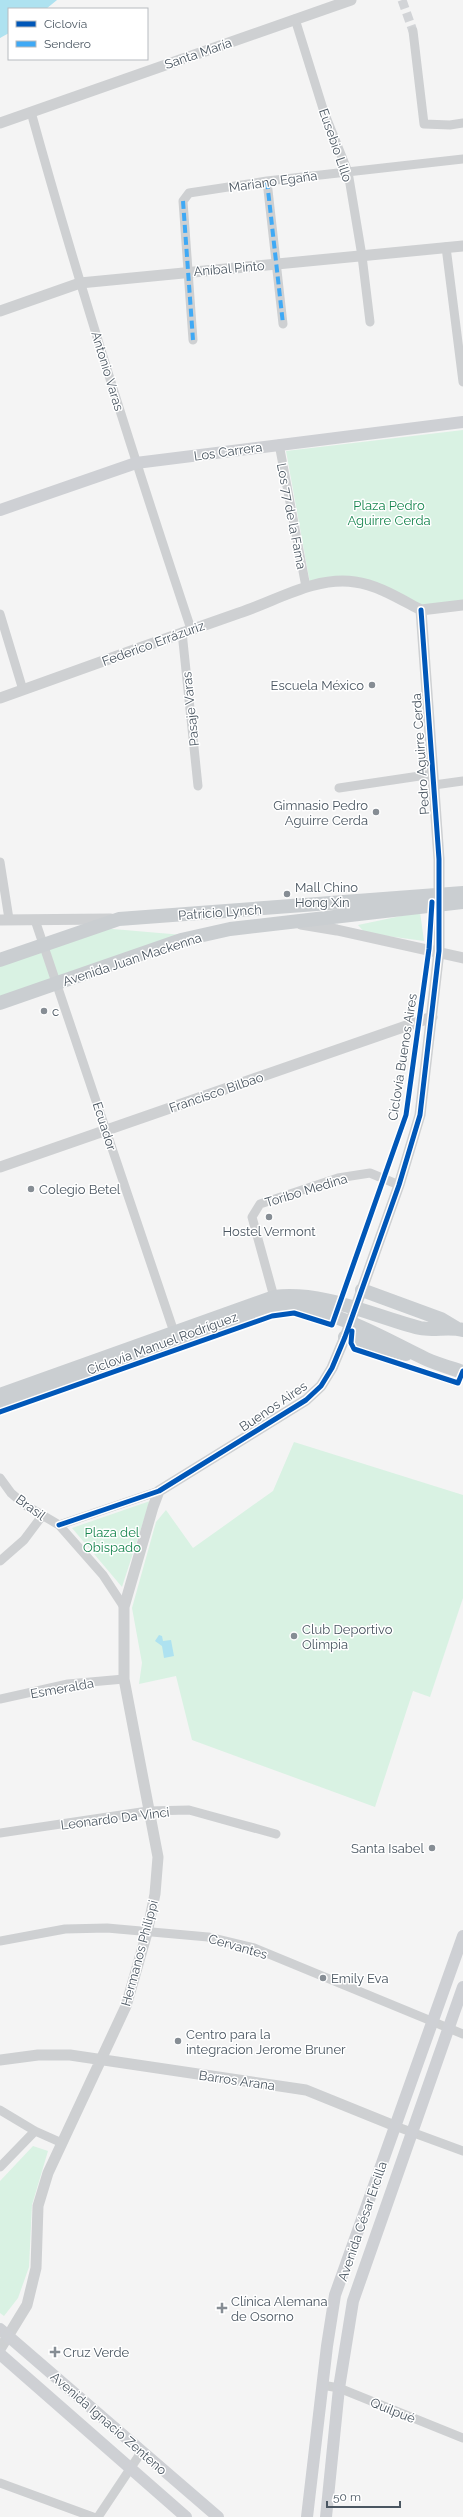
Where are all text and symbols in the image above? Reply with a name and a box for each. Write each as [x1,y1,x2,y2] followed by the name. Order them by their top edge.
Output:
[8,8,148,60] legend
[44,17,87,31] text: Ciclovía
[163,35,234,72] street label: Santa María
[44,37,91,51] text: Sendero
[316,107,355,184] street label: Eusebio Lillo
[228,168,318,195] street label: Mariano Egaña
[193,258,265,279] street label: Aníbal Pinto
[88,330,127,413] street label: Antonio Varas
[193,439,263,464] street label: Los Carrera
[274,462,309,570] street label: Los 77 de la Fama
[347,498,431,528] park label: Plaza Pedro Aguirre Cerda
[100,618,207,669] street label: Federico Errázuriz
[179,671,202,747] street label: Pasaje Varas
[271,678,364,693] place label: Escuela México
[367,680,377,690] marker: Escuela México
[409,693,432,815] street label: Pedro Aguirre Cerda
[273,798,368,828] place label: Gimnasio Pedro Aguirre Cerda
[371,807,381,817] marker: Gimnasio Pedro Aguirre Cerda
[295,880,358,910] place label: Mall Chino Hong Xin
[282,889,292,899] marker: Mall Chino Hong Xin
[178,902,262,923] street label: Patricio Lynch
[61,930,203,989] street label: Avenida Juan Mackenna
[385,992,420,1122] street label: Ciclovía Buenos Aires
[52,1004,59,1019] place label: c
[39,1006,49,1016] marker: c
[167,1069,265,1116] street label: Francisco Bilbao
[90,1100,120,1153] street label: Ecuador
[263,1171,349,1210] street label: Toribo Medina
[39,1182,121,1197] place label: Colegio Betel
[26,1184,36,1194] marker: Colegio Betel
[264,1212,274,1222] marker: Hostel Vermont
[222,1224,316,1239] place label: Hostel Vermont
[85,1309,239,1378] street label: Ciclovía Manuel Rodríguez
[237,1378,310,1435] street label: Buenos Aires
[13,1492,49,1523] street label: Brasil
[83,1525,141,1555] park label: Plaza del Obispado
[302,1622,393,1652] place label: Club Deportivo Olimpia
[289,1631,299,1641] marker: Club Deportivo Olimpia
[29,1676,95,1701] street label: Esmeralda
[60,1804,170,1833] street label: Leonardo Da Vinci
[351,1841,424,1856] place label: Santa Isabel
[427,1843,437,1853] marker: Santa Isabel
[118,1898,161,2008] street label: Hermanos Philippi
[207,1931,269,1962] street label: Cervantes
[331,1971,388,1986] place label: Emily Eva
[318,1973,328,1983] marker: Emily Eva
[186,2027,346,2057] place label: Centro para la integracion Jerome Bruner
[173,2036,183,2046] marker: Centro para la integracion Jerome Bruner
[198,2068,276,2093] street label: Barros Arana
[335,2159,390,2283] street label: Avenida César Ercilla
[231,2294,328,2324] place label: Clínica Alemana de Osorno
[216,2302,228,2314] marker: Clínica Alemana de Osorno
[63,2345,130,2360] place label: Cruz Verde
[50,2347,60,2357] marker: Cruz Verde
[48,2369,170,2478] street label: Avenida Ignacio Zenteno
[368,2395,418,2426] street label: Quilpué
[327,2483,400,2509] scale bar
[333,2490,361,2504] text: 50 m

